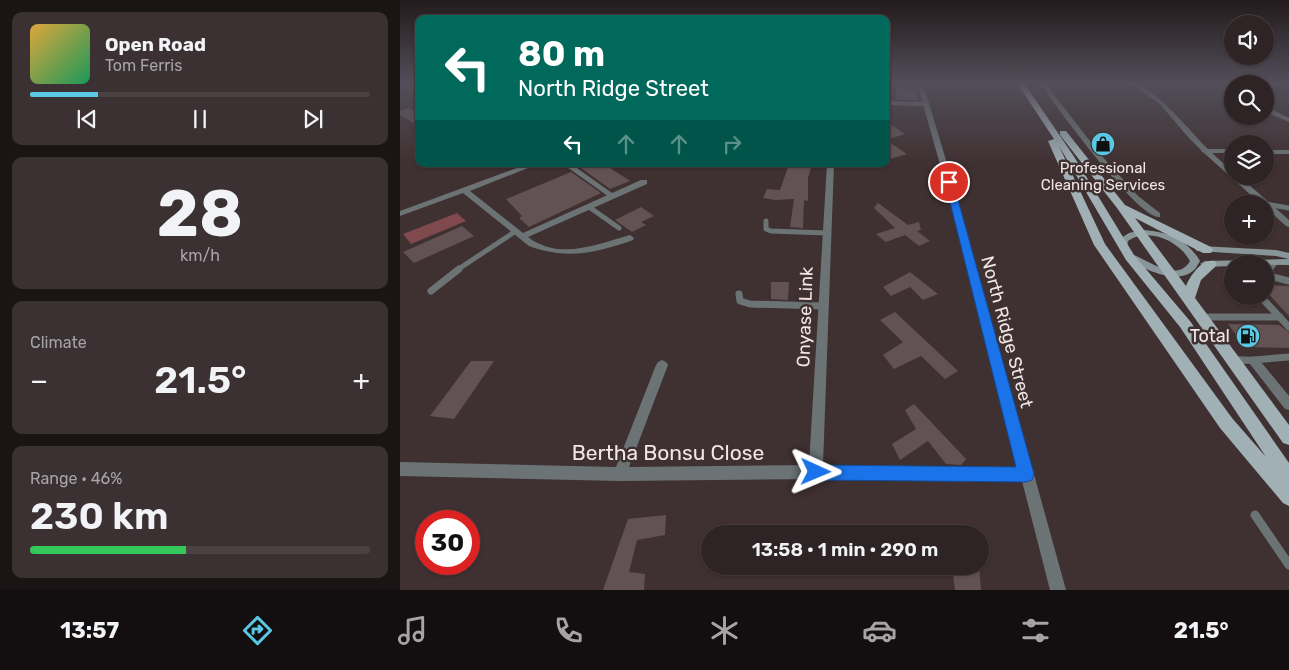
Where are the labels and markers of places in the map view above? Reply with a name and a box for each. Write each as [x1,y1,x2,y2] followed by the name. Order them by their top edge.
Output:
[1090,131,1116,157] shop icon: Professional Cleaning Services
[1041,159,1166,194] place label: Professional Cleaning Services
[928,161,970,203] pin
[1235,323,1261,349] fuel station icon: Total
[1190,325,1230,347] place label: Total

